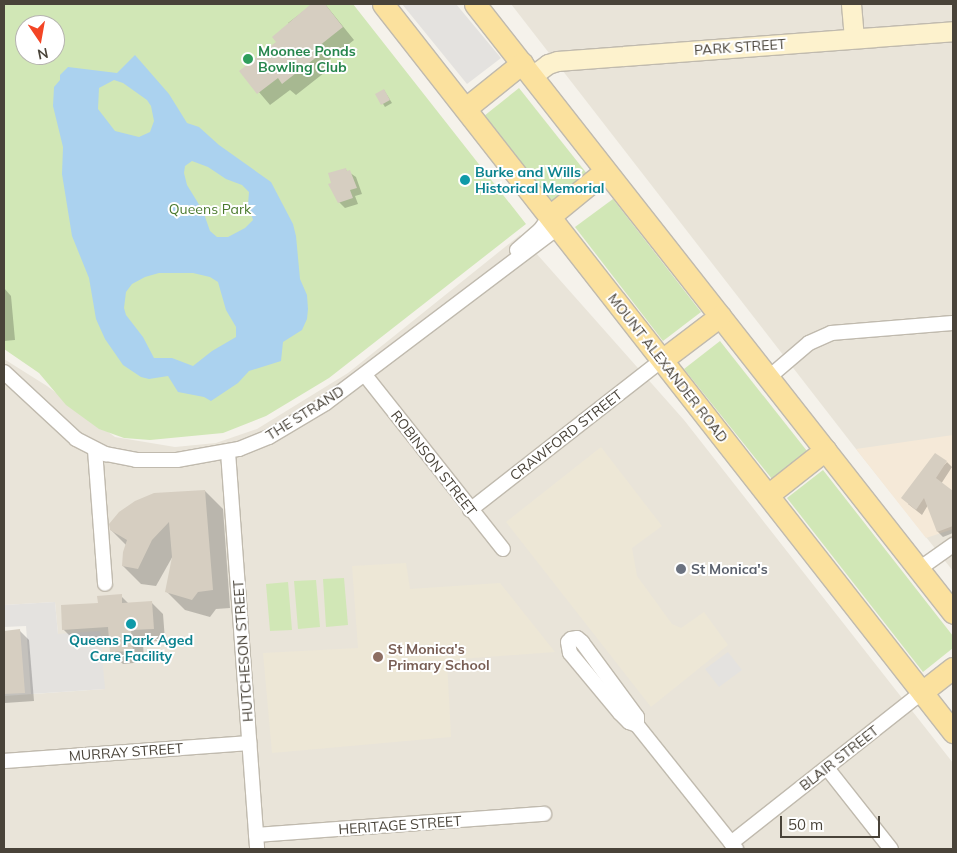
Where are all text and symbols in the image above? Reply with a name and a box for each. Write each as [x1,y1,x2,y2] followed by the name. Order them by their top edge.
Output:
[15,15,65,65] north arrow
[694,35,786,59] street label: PARK STREET
[258,43,356,75] place label: Moonee Ponds Bowling Club
[36,44,50,64] text: N
[242,53,254,65] marker: Moonee Ponds Bowling Club
[475,164,605,196] place label: Burke and Wills Historical Memorial
[459,174,471,186] marker: Burke and Wills Historical Memorial
[169,201,251,217] park label: Queens Park
[605,290,731,446] street label: MOUNT ALEXANDER ROAD
[263,382,347,444] street label: THE STRAND
[507,386,625,484] street label: CRAWFORD STREET
[388,407,480,519] street label: ROBINSON STREET
[691,561,768,577] place label: St Monica's
[675,563,687,575] marker: St Monica's
[230,579,256,723] street label: HUTCHESON STREET
[125,618,137,630] marker: Queens Park Aged Care Facility
[69,632,193,664] place label: Queens Park Aged Care Facility
[388,641,490,674] place label: St Monica's Primary School
[372,651,384,663] marker: St Monica's Primary School
[796,722,882,794] street label: BLAIR STREET
[68,740,184,764] street label: MURRAY STREET
[782,806,882,838] scale bar
[338,812,462,838] street label: HERITAGE STREET
[788,815,823,834] text: 50 m

